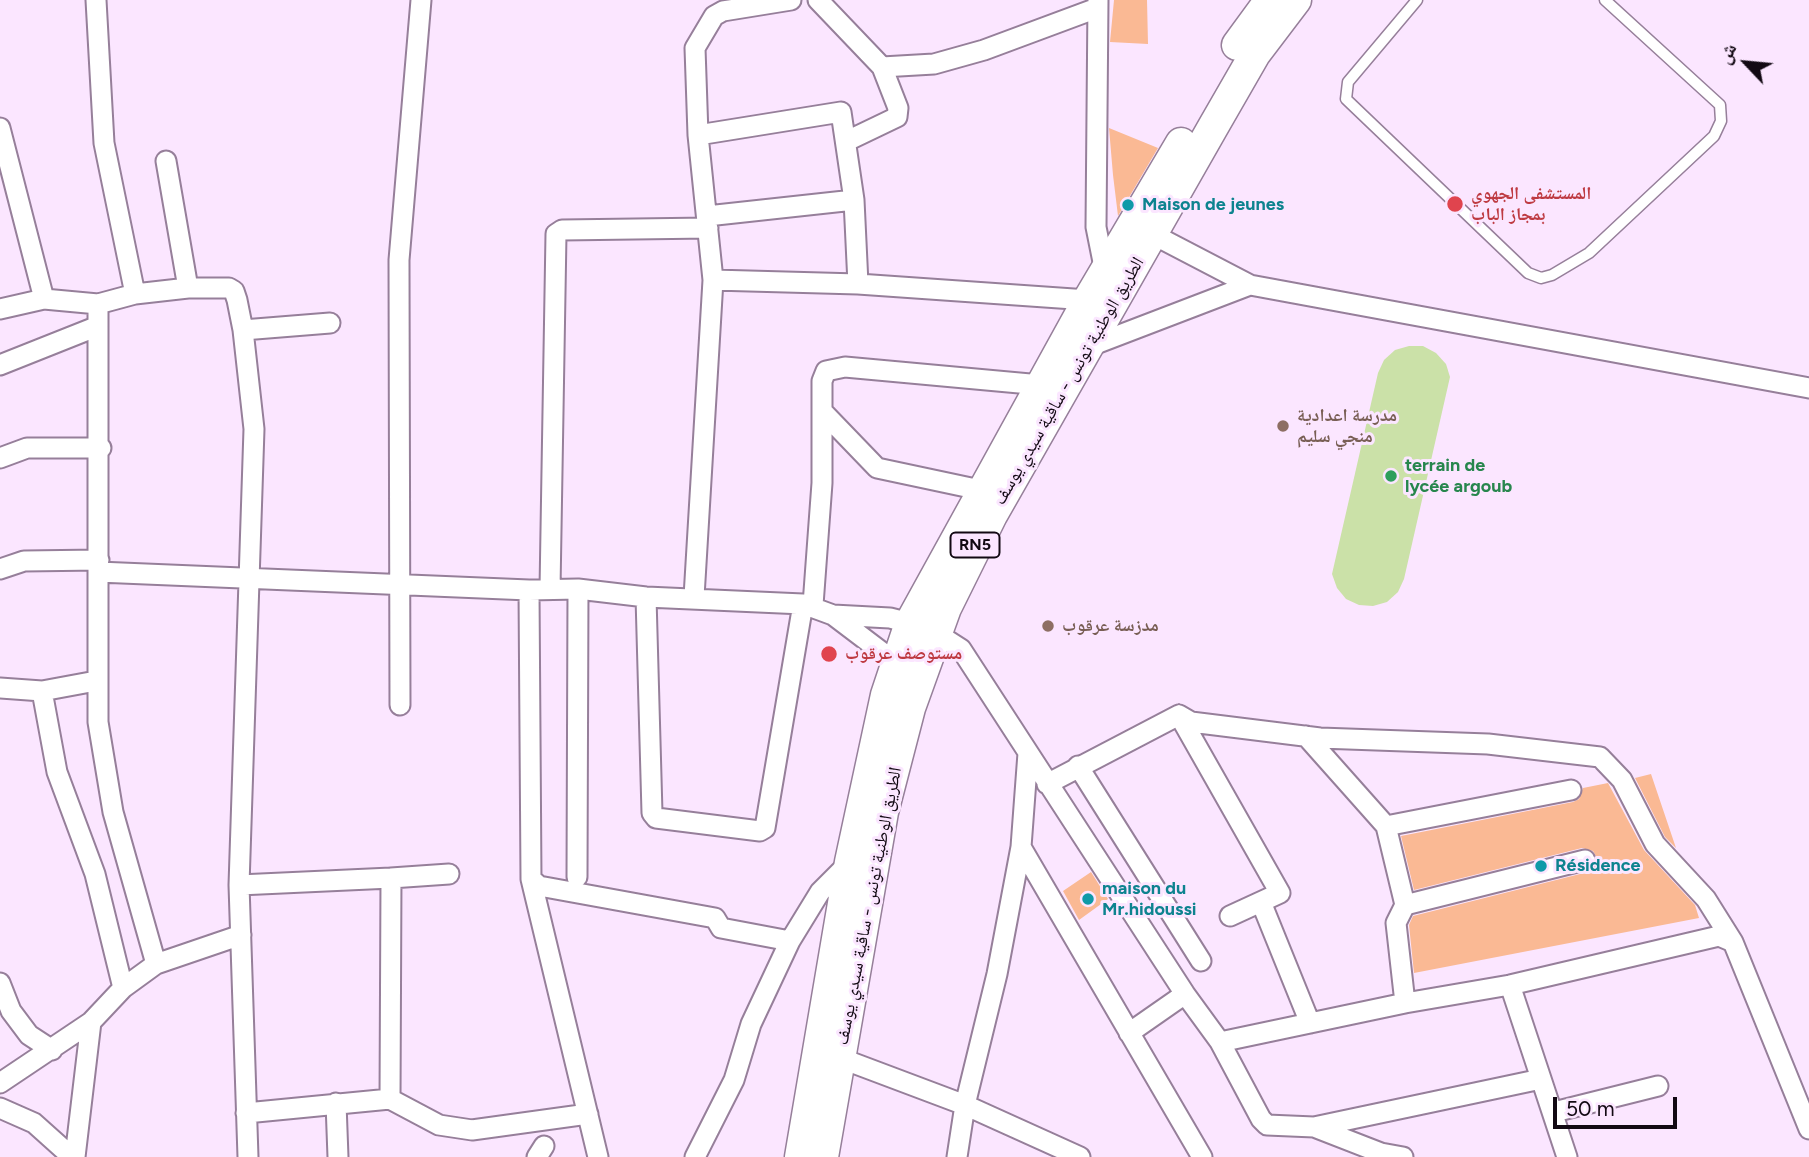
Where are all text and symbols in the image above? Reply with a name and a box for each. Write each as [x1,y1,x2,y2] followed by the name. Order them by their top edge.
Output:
[1711,28,1781,98] north arrow
[1712,39,1741,68] text: ش
[1471,183,1591,226] place label: المستشفى الجهوي بمجاز الباب
[1142,194,1284,216] place label: Maison de jeunes
[1445,194,1465,214] marker: المستشفى الجهوي بمجاز الباب
[1120,197,1136,213] marker: Maison de jeunes
[989,253,1149,509] street label: الطريق الوطنية تونس - ساقية سيدي يوسف
[1297,405,1397,448] place label: مدرسة اعدادية منجي سليم
[1275,418,1291,434] marker: مدرسة اعدادية منجي سليم
[1405,455,1512,498] place label: terrain de lycée argoub
[1383,468,1399,484] marker: terrain de lycée argoub
[950,532,1000,558] road number: RN5
[1062,615,1159,637] place label: مدزسة عرقوب
[1040,618,1056,634] marker: مدزسة عرقوب
[845,643,962,665] place label: مستوصف عرقوب
[819,644,839,664] marker: مستوصف عرقوب
[831,765,907,1047] street label: الطريق الوطنية تونس - ساقية سيدي يوسف
[1555,855,1640,877] place label: Résidence
[1533,858,1549,874] marker: Résidence
[1102,878,1197,920] place label: maison du Mr.hidoussi
[1080,891,1096,907] marker: maison du Mr.hidoussi
[1557,1084,1681,1128] scale bar
[1566,1096,1615,1121] text: 50 m

